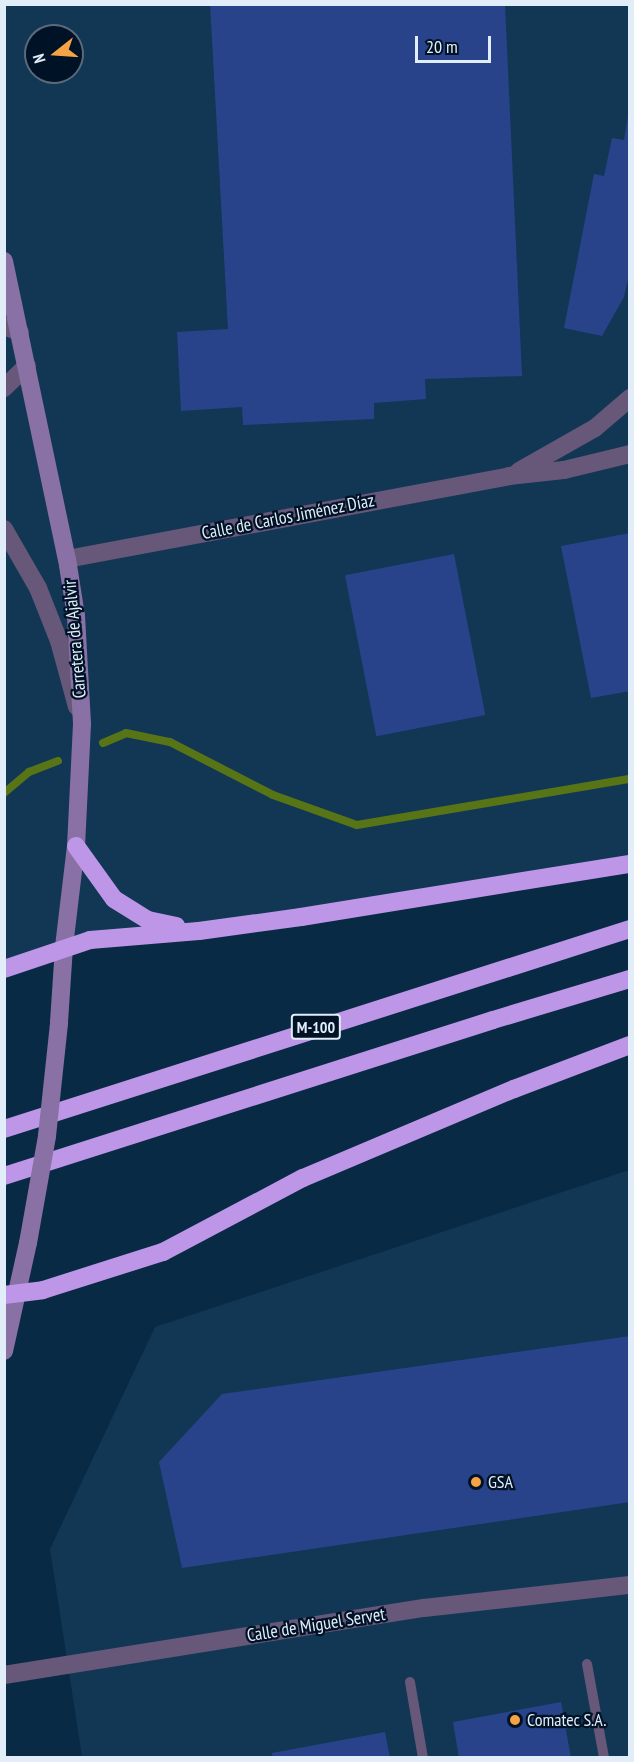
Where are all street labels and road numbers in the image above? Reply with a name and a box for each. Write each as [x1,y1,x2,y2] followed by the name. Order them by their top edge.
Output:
[200,490,376,544] street label: Calle de Carlos Jiménez Díaz
[59,579,91,699] street label: Carretera de Ajalvir
[290,1014,342,1040] road number: M-100
[245,1603,387,1647] street label: Calle de Miguel Servet

